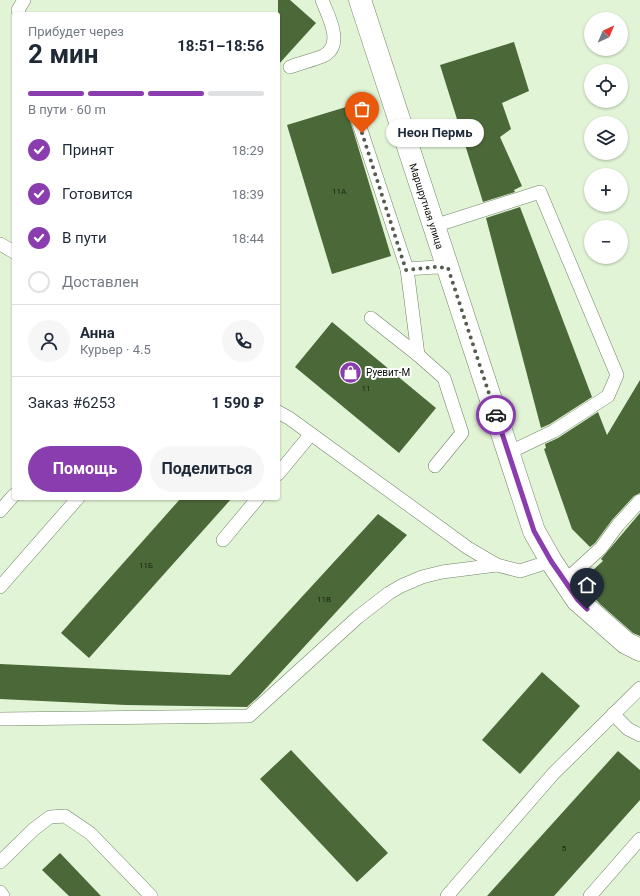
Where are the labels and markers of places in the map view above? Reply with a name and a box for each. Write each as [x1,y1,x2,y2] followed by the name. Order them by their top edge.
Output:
[345,92,379,133] pin
[386,119,484,147] callout: Неон Пермь
[338,359,364,385] shop icon: Руевит-М
[366,367,410,378] place label: Руевит-М
[570,568,604,609] pin

